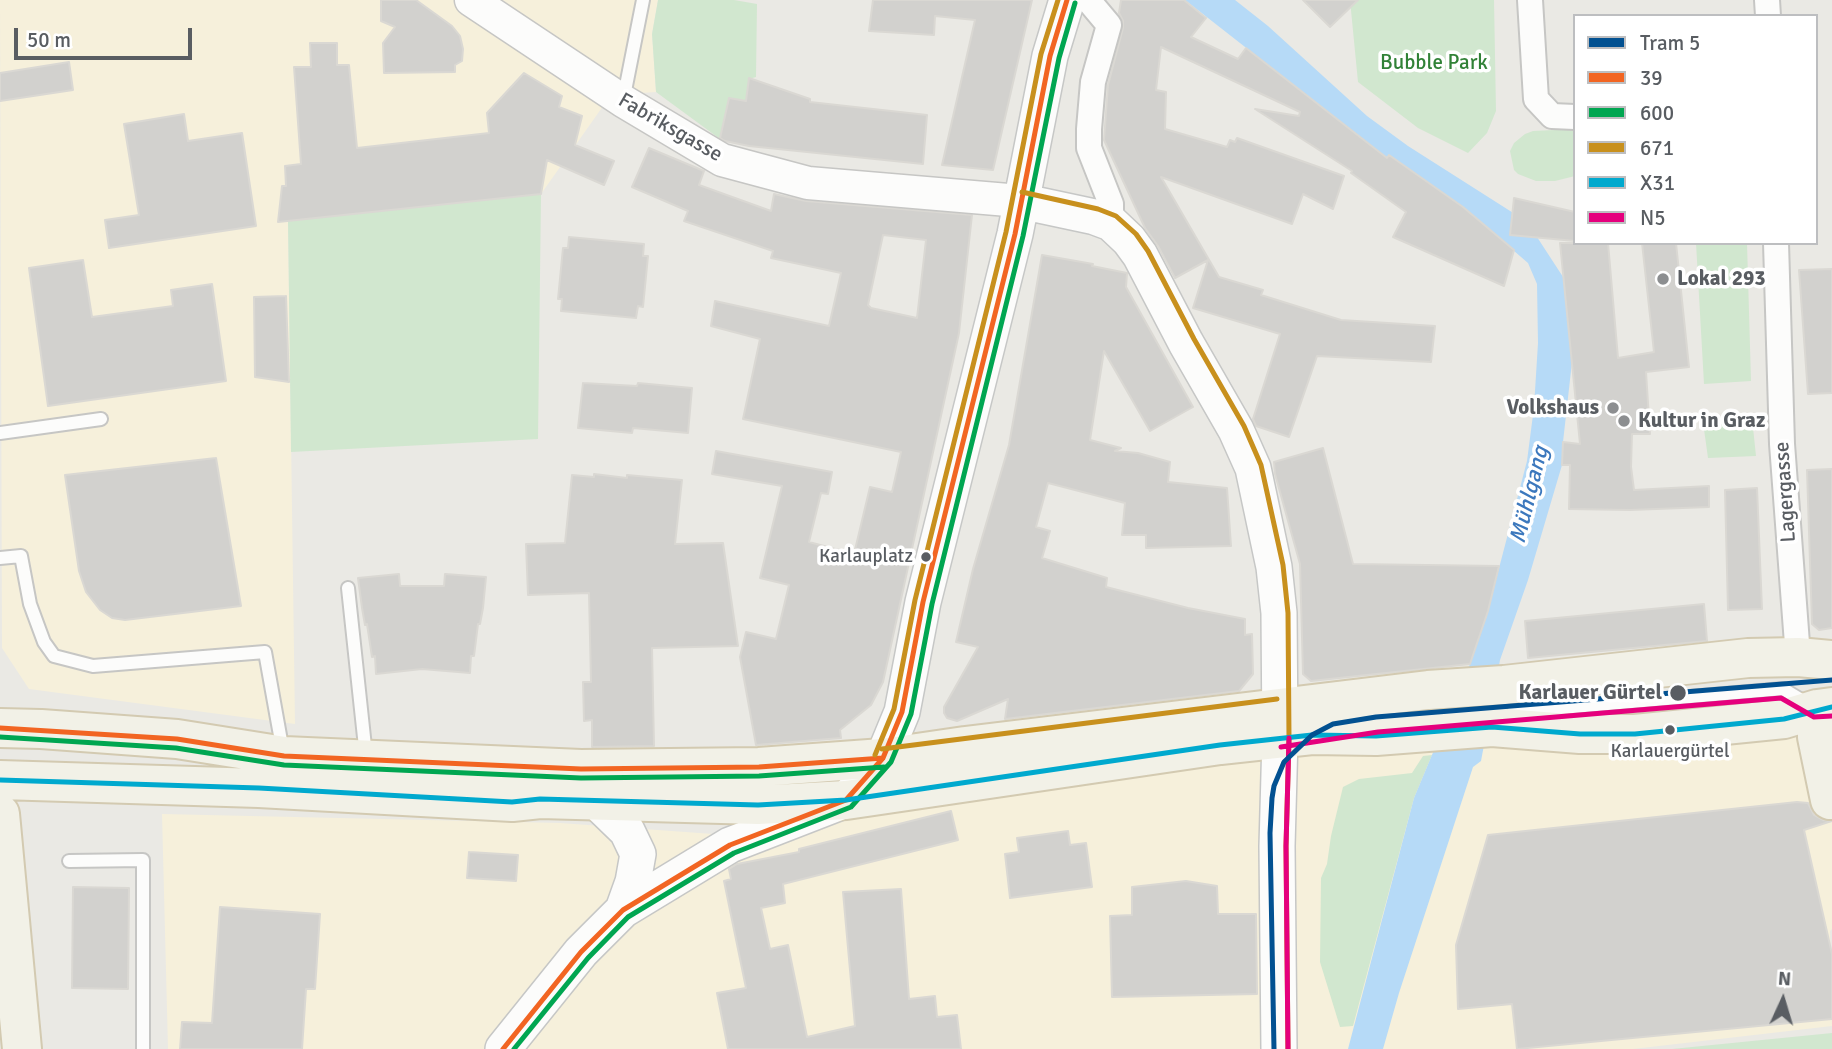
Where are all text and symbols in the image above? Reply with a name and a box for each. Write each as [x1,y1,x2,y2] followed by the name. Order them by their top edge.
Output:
[18,14,196,58] scale bar
[1573,14,1818,245] legend
[27,27,71,53] text: 50 m
[1640,30,1700,56] text: Tram 5
[1380,50,1488,76] park label: Bubble Park
[1640,65,1663,91] text: 39
[613,88,727,168] street label: Fabriksgasse
[1640,100,1674,126] text: 600
[1640,135,1674,161] text: 671
[1640,170,1675,196] text: X31
[1640,205,1666,231] text: N5
[1677,266,1766,292] place label: Lokal 293
[1655,271,1671,287] marker: Lokal 293
[1506,395,1599,421] place label: Volkshaus
[1605,400,1621,416] marker: Volkshaus
[1638,408,1765,434] place label: Kultur in Graz
[1616,413,1632,429] marker: Kultur in Graz
[1770,441,1802,543] street label: Lagergasse
[1505,444,1555,546] water label: Mühlgang
[819,546,913,568] place label: Karlauplatz
[919,550,933,564] marker: Karlauplatz
[1518,680,1662,706] place label: Karlauer Gürtel
[1668,683,1688,703] marker: Karlauer Gürtel
[1663,723,1677,737] marker: Karlauergürtel
[1610,741,1730,763] place label: Karlauergürtel
[1748,965,1818,1035] north arrow
[1777,967,1792,991] text: N

